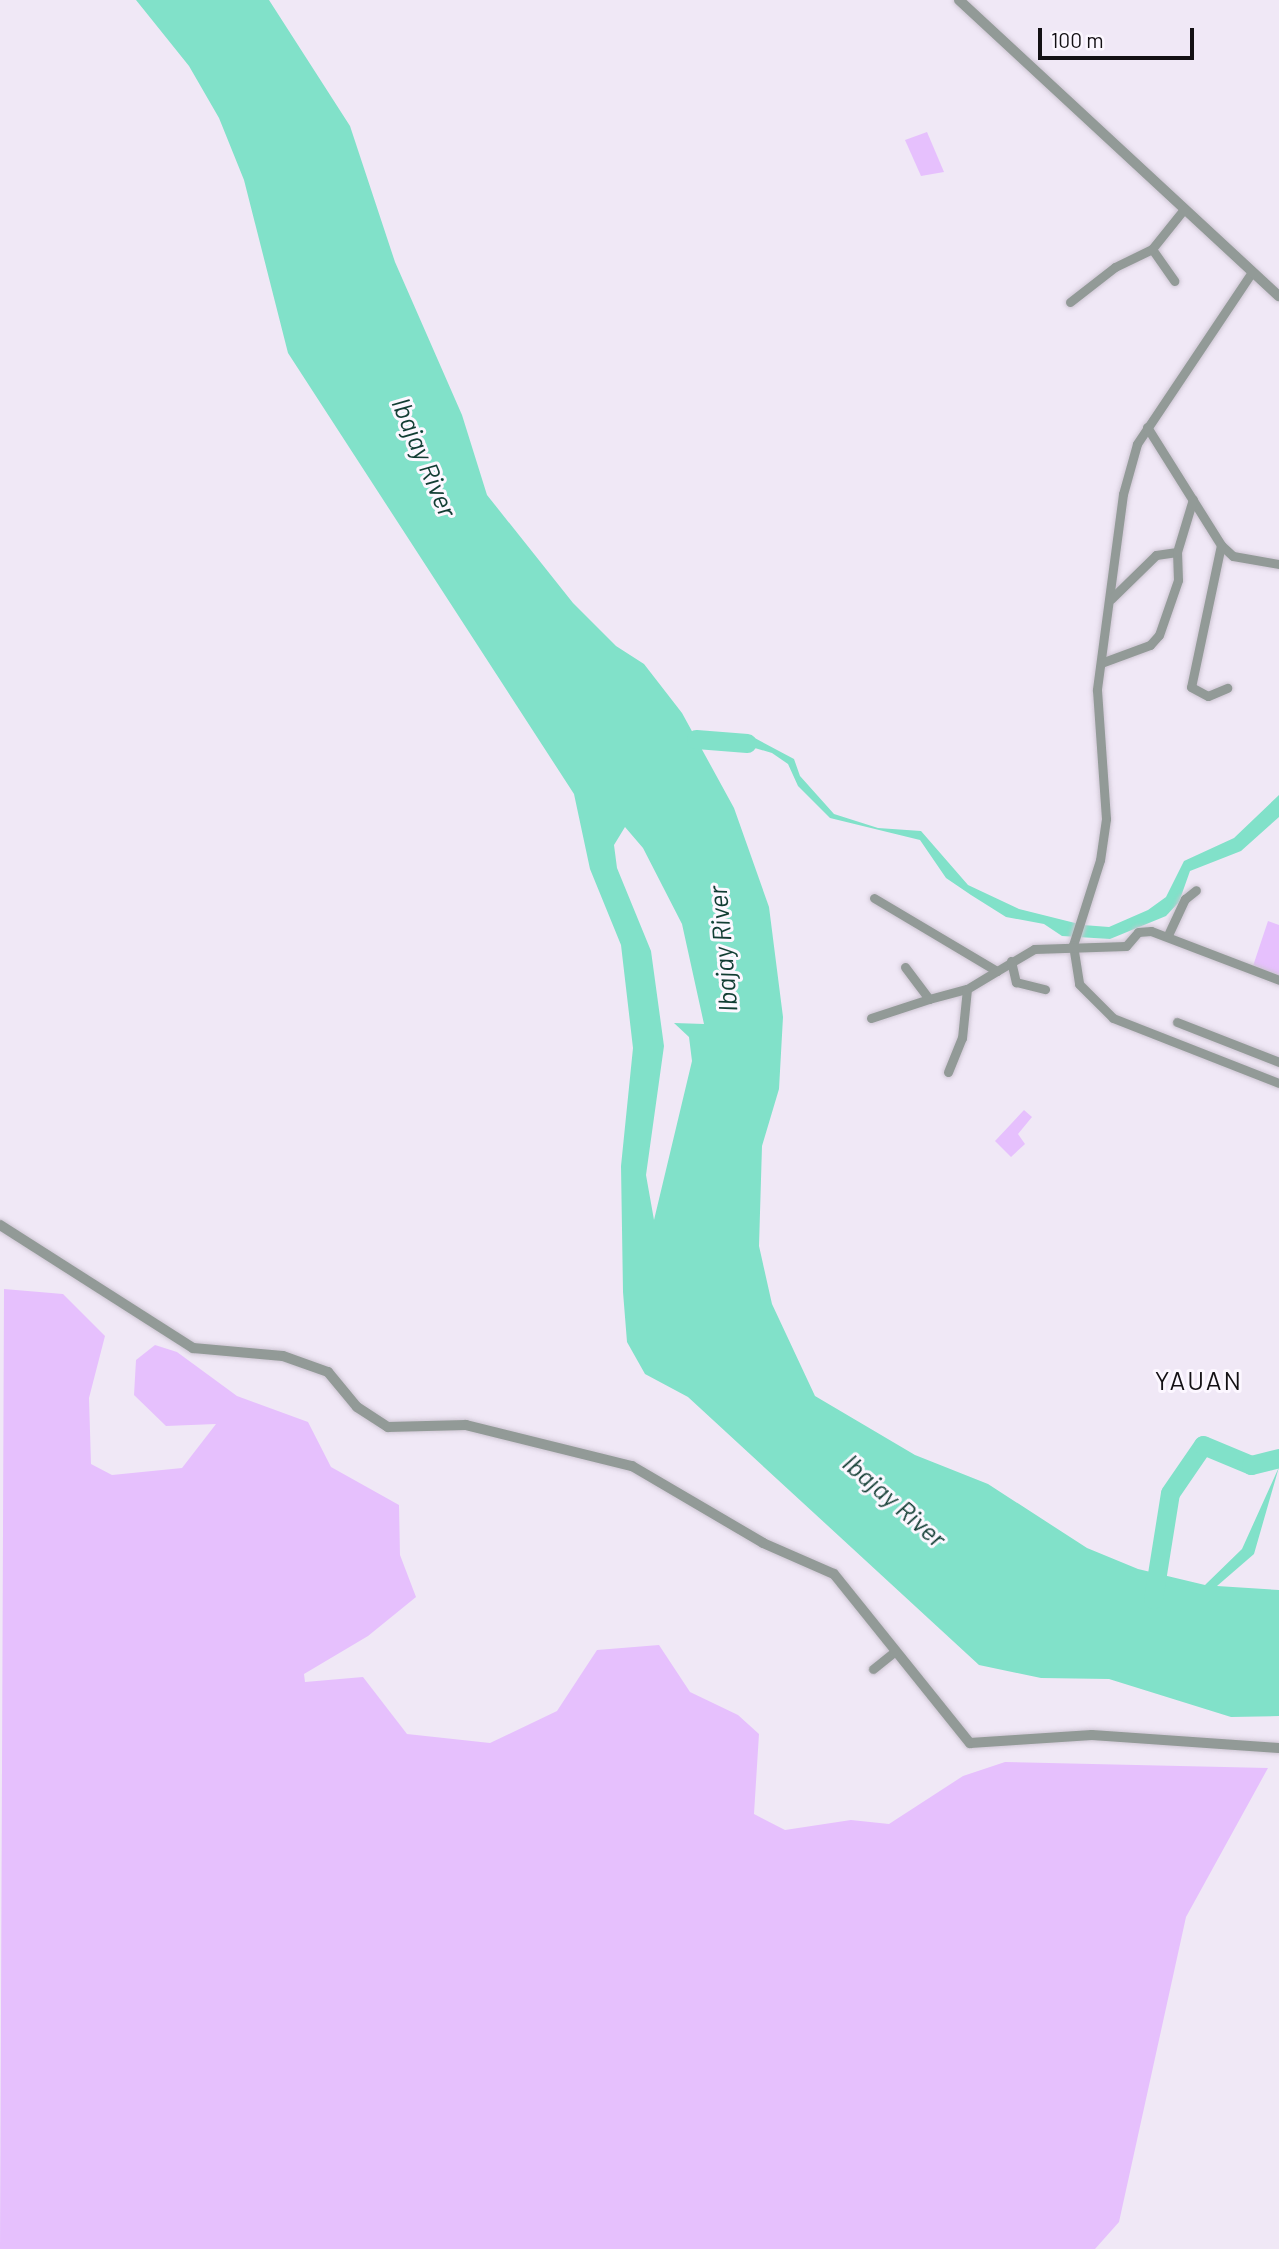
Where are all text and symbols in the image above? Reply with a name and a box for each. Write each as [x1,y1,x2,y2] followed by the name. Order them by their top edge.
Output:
[1041,14,1197,58] scale bar
[1051,27,1104,52] text: 100 m
[386,393,464,521] water label: Ibajay River
[701,885,743,1013] water label: Ibajay River
[1155,1364,1243,1396] district label: YAUAN
[837,1447,953,1553] water label: Ibajay River

